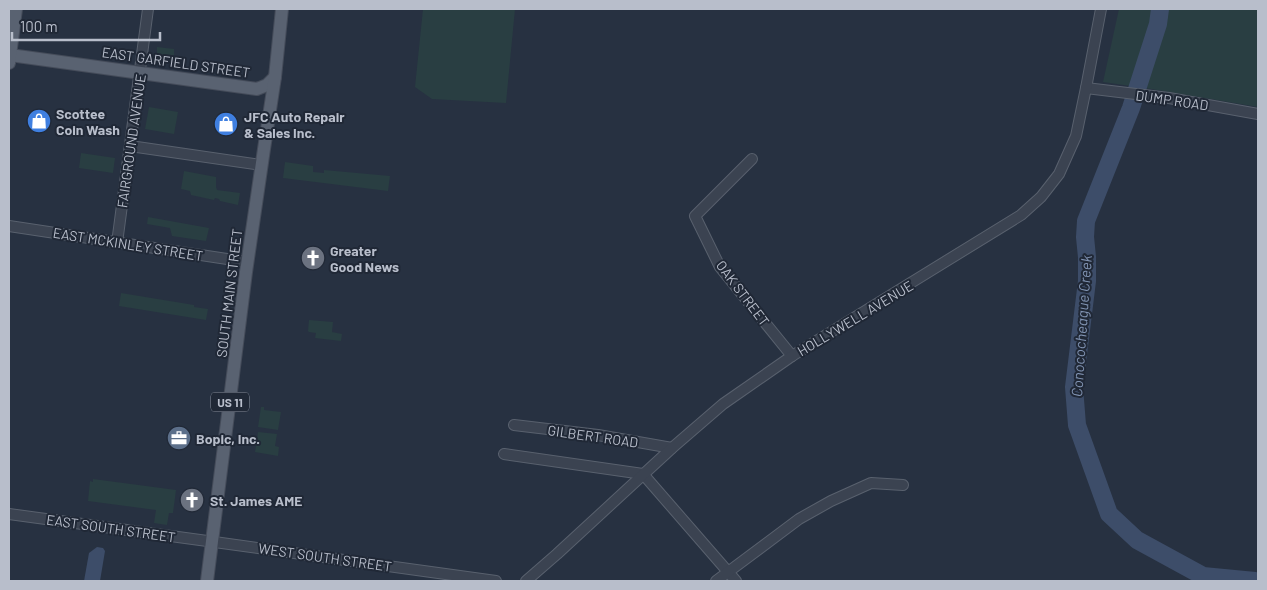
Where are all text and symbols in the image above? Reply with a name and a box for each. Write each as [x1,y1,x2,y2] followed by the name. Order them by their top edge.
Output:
[12,10,160,42] scale bar
[20,17,58,35] text: 100 m
[101,43,251,81] street label: EAST GARFIELD STREET
[113,73,149,209] street label: FAIRGROUND AVENUE
[1135,86,1209,114] street label: DUMP ROAD
[56,105,120,138] place label: Scottee Coin Wash
[26,108,52,134] shop icon: Scottee Coin Wash
[244,108,345,141] place label: JFC Auto Repair & Sales Inc.
[213,111,239,137] shop icon: JFC Auto Repair & Sales Inc.
[52,224,204,264] street label: EAST MCKINLEY STREET
[213,228,245,358] street label: SOUTH MAIN STREET
[330,242,399,275] place label: Greater Good News
[300,245,326,271] church icon: Greater Good News
[1067,254,1095,397] water label: Conococheague Creek
[713,257,773,329] street label: OAK STREET
[794,277,916,359] street label: HOLLYWELL AVENUE
[211,392,249,412] road number: US 11
[547,421,639,451] street label: GILBERT ROAD
[166,425,192,451] office icon: Bopic, Inc.
[196,430,260,447] place label: Bopic, Inc.
[179,487,205,513] church icon: St. James AME
[210,492,302,509] place label: St. James AME
[45,511,177,545] street label: EAST SOUTH STREET
[257,539,393,575] street label: WEST SOUTH STREET

